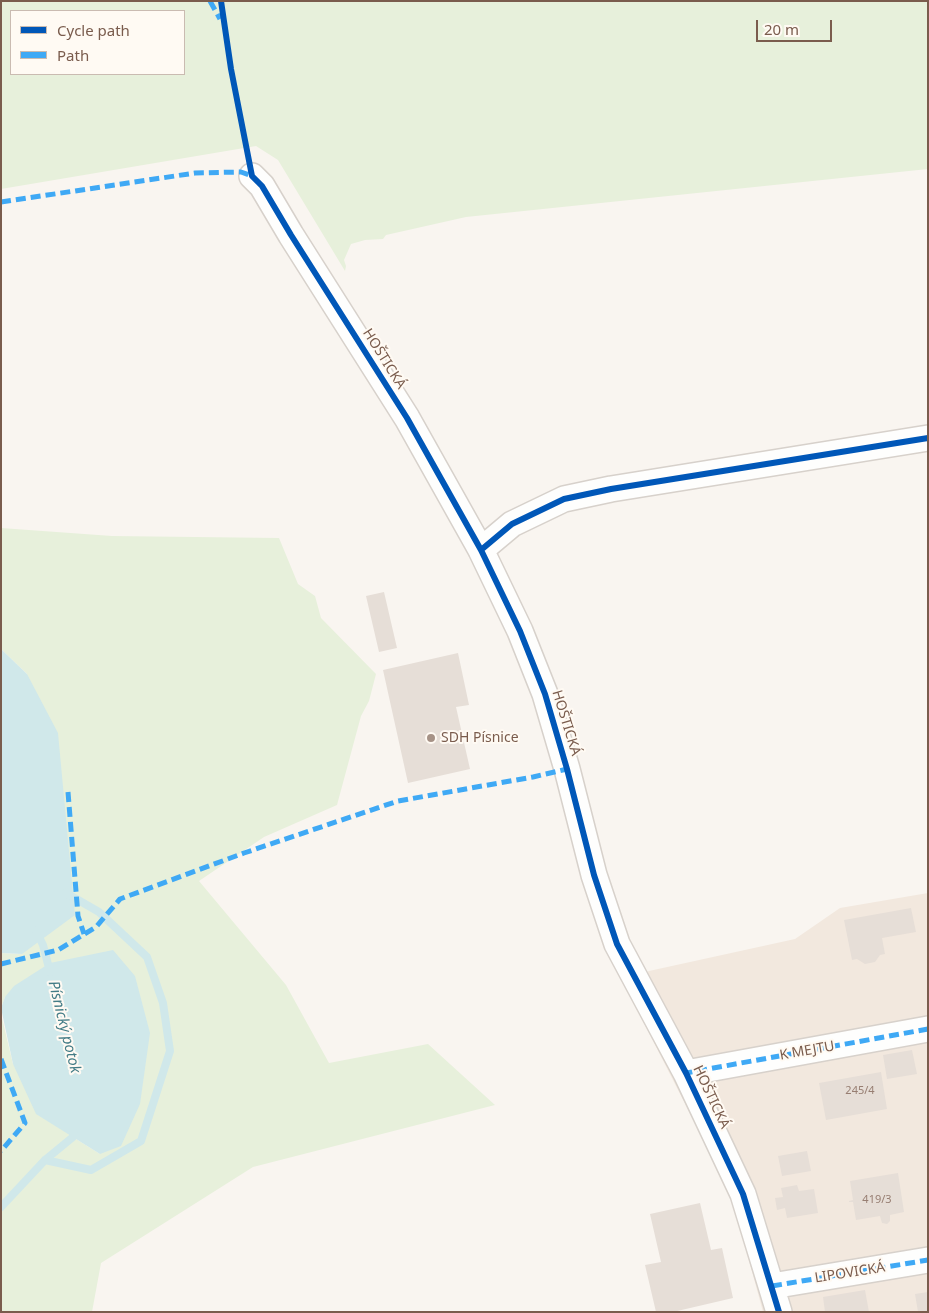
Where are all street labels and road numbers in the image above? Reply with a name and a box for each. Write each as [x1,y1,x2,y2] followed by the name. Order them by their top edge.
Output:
[359,326,409,392] street label: HOŠTICKÁ
[548,688,584,758] street label: HOŠTICKÁ
[778,1038,836,1064] street label: K MEJTU
[689,1063,733,1131] street label: HOŠTICKÁ
[814,1259,886,1287] street label: LIPOVICKÁ

